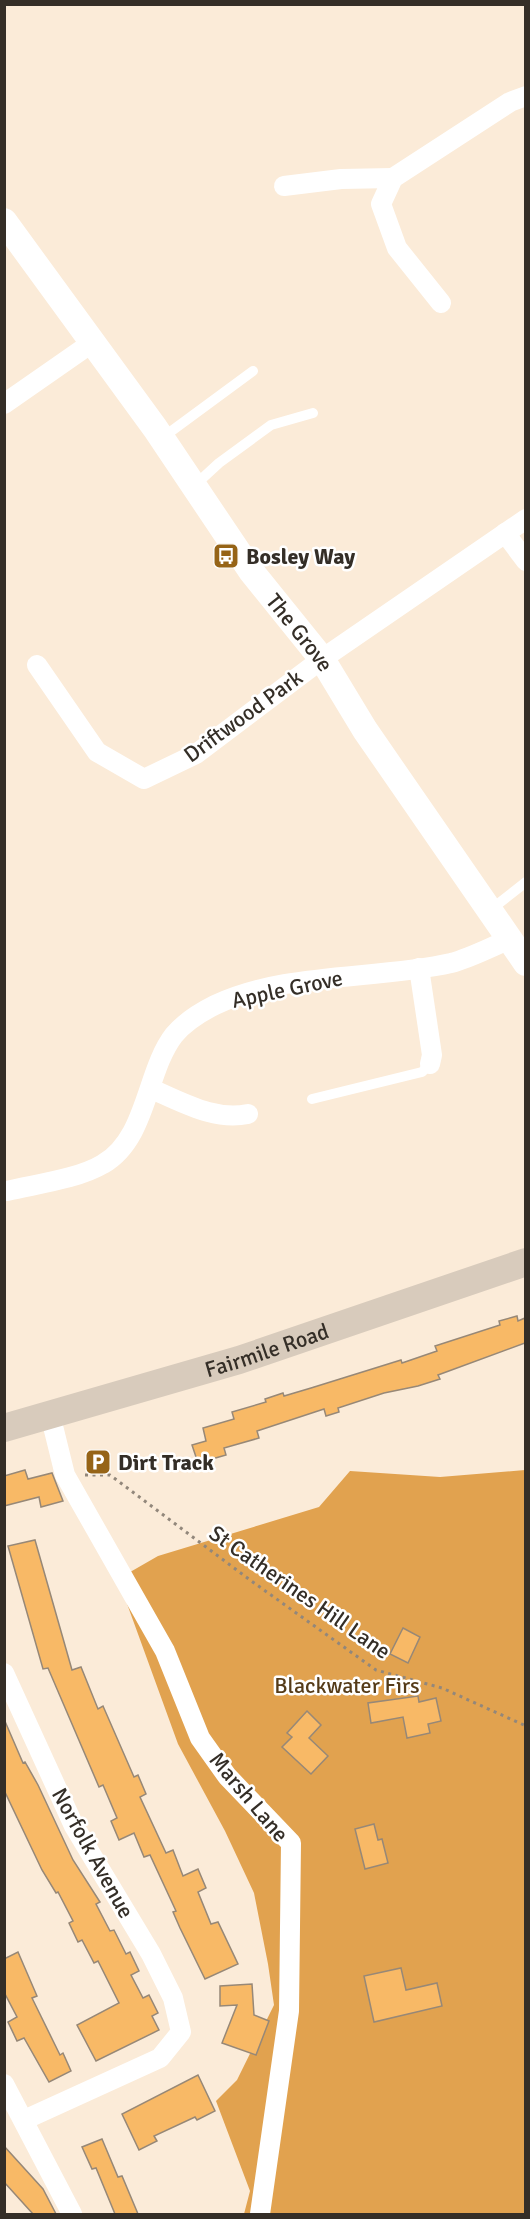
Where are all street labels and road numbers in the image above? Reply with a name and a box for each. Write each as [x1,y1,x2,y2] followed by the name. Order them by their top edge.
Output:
[261,588,340,676] street label: The Grove
[178,664,308,768] street label: Driftwood Park
[229,964,345,1014] street label: Apple Grove
[202,1317,332,1383] street label: Fairmile Road
[204,1519,396,1665] street label: St Catherines Hill Lane
[204,1747,294,1847] street label: Marsh Lane
[46,1783,140,1923] street label: Norfolk Avenue

